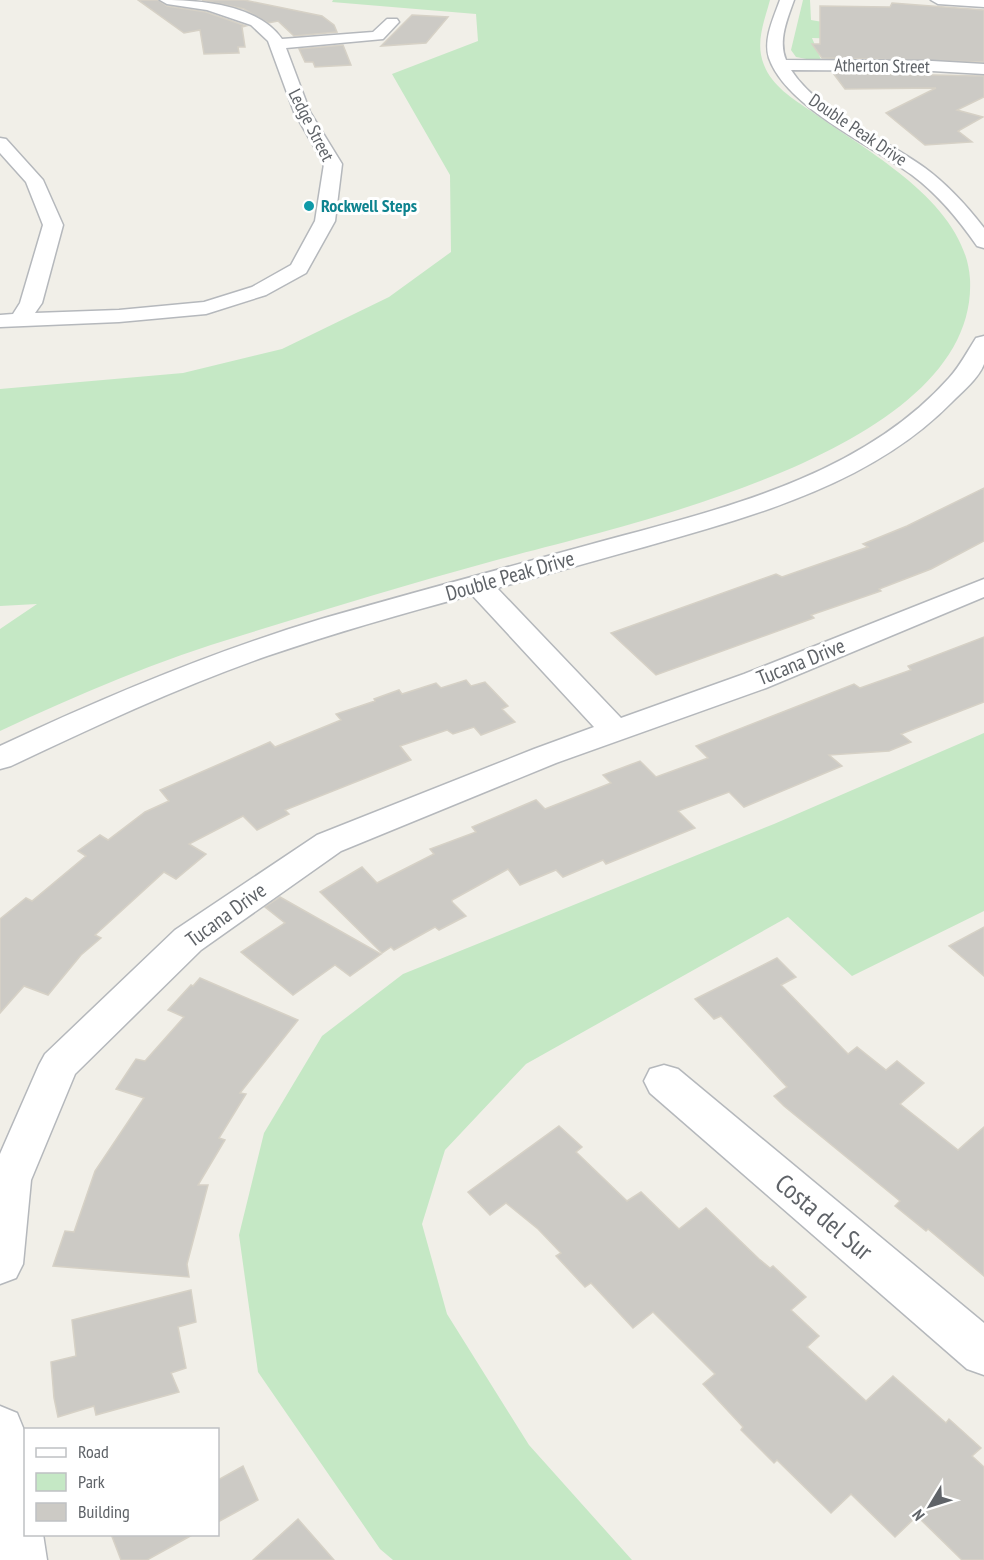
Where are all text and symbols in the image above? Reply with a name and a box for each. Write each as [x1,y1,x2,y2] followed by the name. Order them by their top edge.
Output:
[834,53,930,78] street label: Atherton Street
[283,85,339,165] street label: Ledge Street
[805,88,912,171] street label: Double Peak Drive
[321,194,417,217] place label: Rockwell Steps
[302,199,316,213] marker: Rockwell Steps
[442,544,577,607] street label: Double Peak Drive
[753,632,849,691] street label: Tucana Drive
[180,876,271,953] street label: Tucana Drive
[769,1166,880,1267] street label: Costa del Sur
[24,1428,219,1536] legend
[78,1440,109,1463] text: Road
[78,1470,105,1493] text: Park
[900,1476,960,1536] north arrow
[78,1500,130,1523] text: Building
[908,1506,929,1525] text: N

